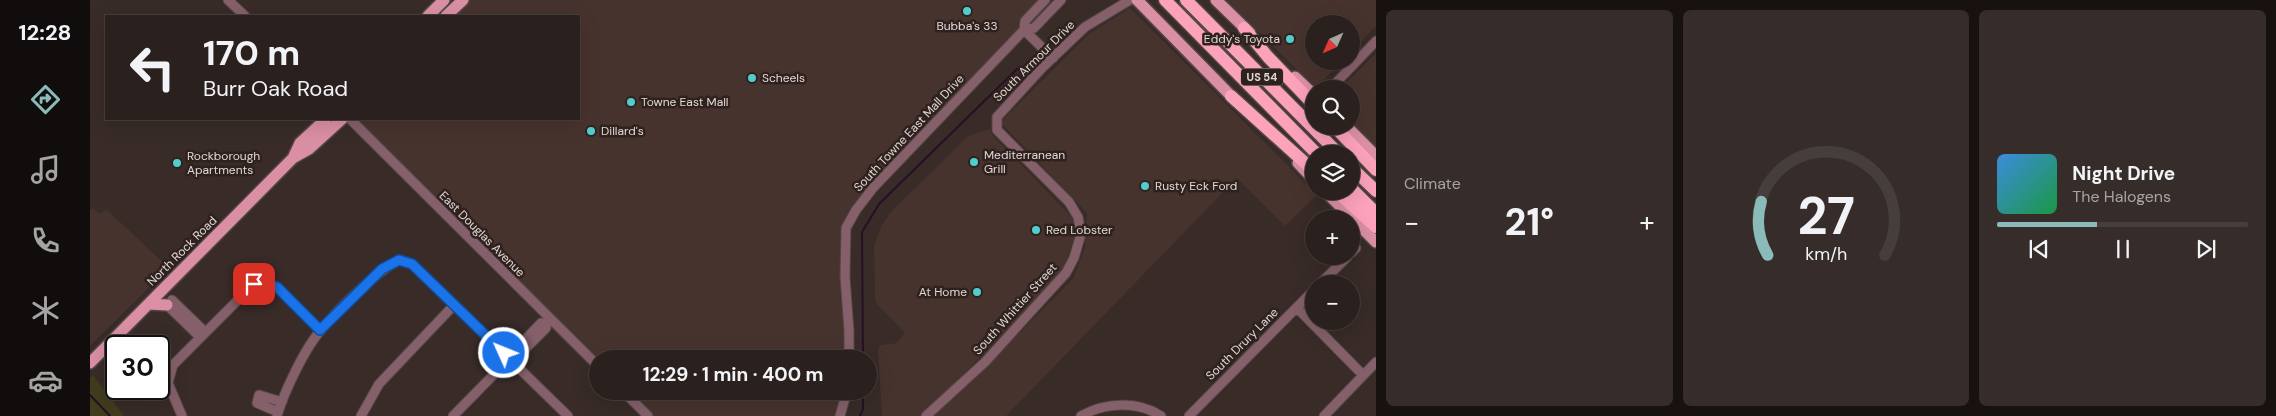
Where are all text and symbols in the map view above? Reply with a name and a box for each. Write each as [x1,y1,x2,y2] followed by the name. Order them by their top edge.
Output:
[961,5,973,17] marker: Bubba's 33
[1305,15,1360,70] north arrow
[1305,15,1360,330] map controls
[990,17,1078,105] street label: South Armour Drive
[19,18,71,47] text: 12:28
[937,18,997,34] place label: Bubba's 33
[203,30,300,76] text: 170 m
[1204,31,1280,47] place label: Eddy's Toyota
[1284,33,1296,45] marker: Eddy's Toyota
[120,35,185,100] icon: left
[1241,68,1283,86] road number: US 54
[762,70,805,86] place label: Scheels
[850,71,968,195] street label: South Towne East Mall Drive
[746,72,758,84] marker: Scheels
[203,74,348,103] text: Burr Oak Road
[1305,80,1360,135] button: search
[28,82,63,117] icon: directions
[641,94,729,110] place label: Towne East Mall
[625,96,637,108] marker: Towne East Mall
[601,123,644,139] place label: Dillard's
[585,125,597,137] marker: Dillard's
[1305,145,1360,200] button: layers
[984,147,1065,177] place label: Mediterranean Grill
[187,148,260,178] place label: Rockborough Apartments
[28,152,63,187] icon: music
[968,156,980,168] marker: Mediterranean Grill
[171,157,183,169] marker: Rockborough Apartments
[2072,161,2175,186] text: Night Drive
[1404,173,1461,194] text: Climate
[1155,178,1237,194] place label: Rusty Eck Ford
[1139,180,1151,192] marker: Rusty Eck Ford
[1797,182,1855,250] text: 27
[2072,186,2171,207] text: The Halogens
[436,188,528,280] street label: East Douglas Avenue
[1505,197,1554,247] text: 21°
[1404,204,1419,241] text: −
[1639,204,1655,241] text: +
[1305,210,1360,265] button: +
[144,213,220,289] street label: North Rock Road
[1046,222,1113,238] place label: Red Lobster
[28,223,63,258] icon: phone
[1030,224,1042,236] marker: Red Lobster
[2025,235,2053,263] icon: previous
[2109,235,2137,263] icon: pause
[2192,235,2220,263] icon: next
[1805,242,1847,266] text: km/h
[970,260,1061,358] street label: South Whittier Street
[233,263,275,305] pin
[240,270,268,298] icon: arrive
[1305,275,1360,330] button: −
[919,284,967,300] place label: At Home
[971,286,983,298] marker: At Home
[28,293,63,328] icon: climate
[1202,304,1282,384] street label: South Drury Lane
[477,326,529,378] position arrow
[105,335,170,400] speed limit sign: 30
[643,362,823,387] text: 12:29 · 1 min · 400 m
[28,363,63,398] icon: car

